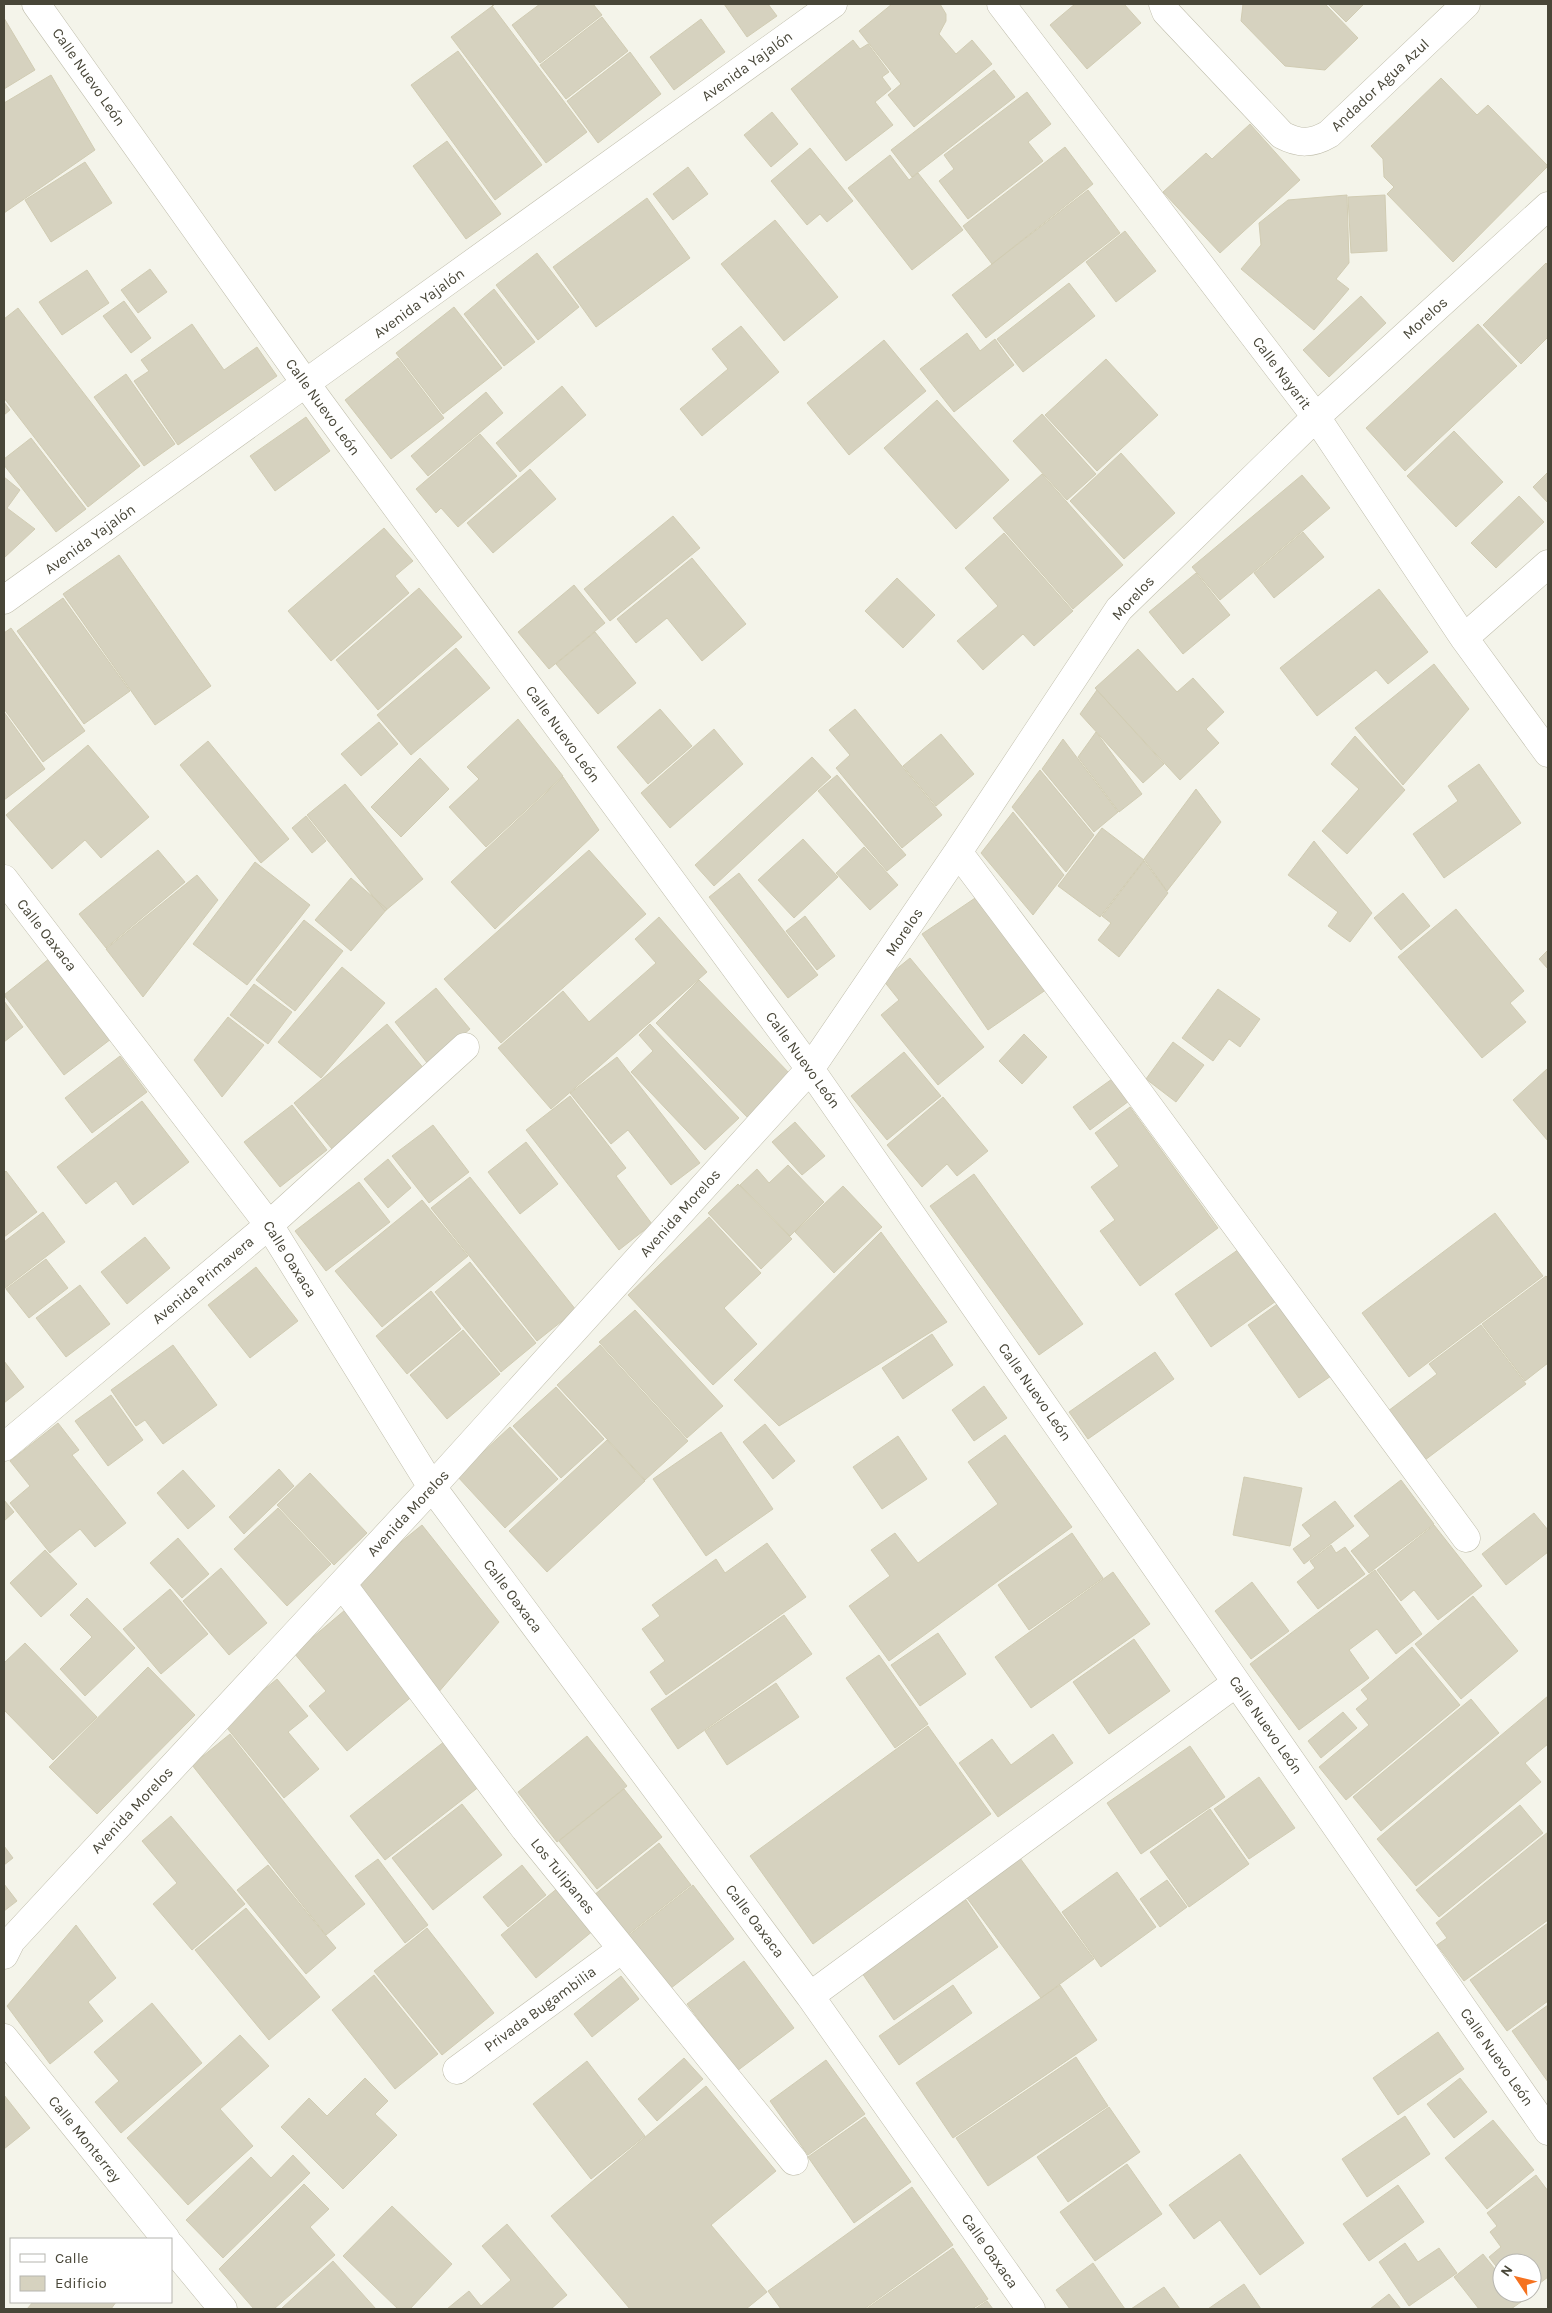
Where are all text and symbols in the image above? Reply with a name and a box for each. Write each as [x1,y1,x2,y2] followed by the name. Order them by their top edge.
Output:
[49,25,129,129] street label: Calle Nuevo León
[698,27,796,105] street label: Avenida Yajalón
[1327,35,1433,135] street label: Andador Agua Azul
[370,264,468,342] street label: Avenida Yajalón
[1399,293,1451,343] street label: Morelos
[1249,333,1315,413] street label: Calle Nayarit
[282,355,364,459] street label: Calle Nuevo León
[41,500,139,578] street label: Avenida Yajalón
[1108,572,1158,624] street label: Morelos
[522,682,604,786] street label: Calle Nuevo León
[13,895,81,975] street label: Calle Oaxaca
[881,904,927,960] street label: Morelos
[762,1008,844,1112] street label: Calle Nuevo León
[636,1165,724,1261] street label: Avenida Morelos
[259,1217,321,1301] street label: Calle Oaxaca
[149,1232,257,1328] street label: Avenida Primavera
[995,1340,1075,1444] street label: Calle Nuevo León
[363,1466,453,1560] street label: Avenida Morelos
[480,1556,546,1636] street label: Calle Oaxaca
[1226,1673,1306,1777] street label: Calle Nuevo León
[87,1763,177,1857] street label: Avenida Morelos
[527,1834,599,1918] street label: Los Tulipanes
[722,1881,788,1961] street label: Calle Oaxaca
[480,1962,600,2056] street label: Privada Bugambilia
[1457,2005,1537,2109] street label: Calle Nuevo León
[45,2092,125,2186] street label: Calle Monterrey
[958,2210,1022,2292] street label: Calle Oaxaca
[10,2238,172,2303] legend
[55,2249,89,2267] text: Calle
[1492,2253,1542,2303] north arrow
[1497,2262,1517,2280] text: N
[55,2274,107,2292] text: Edificio

